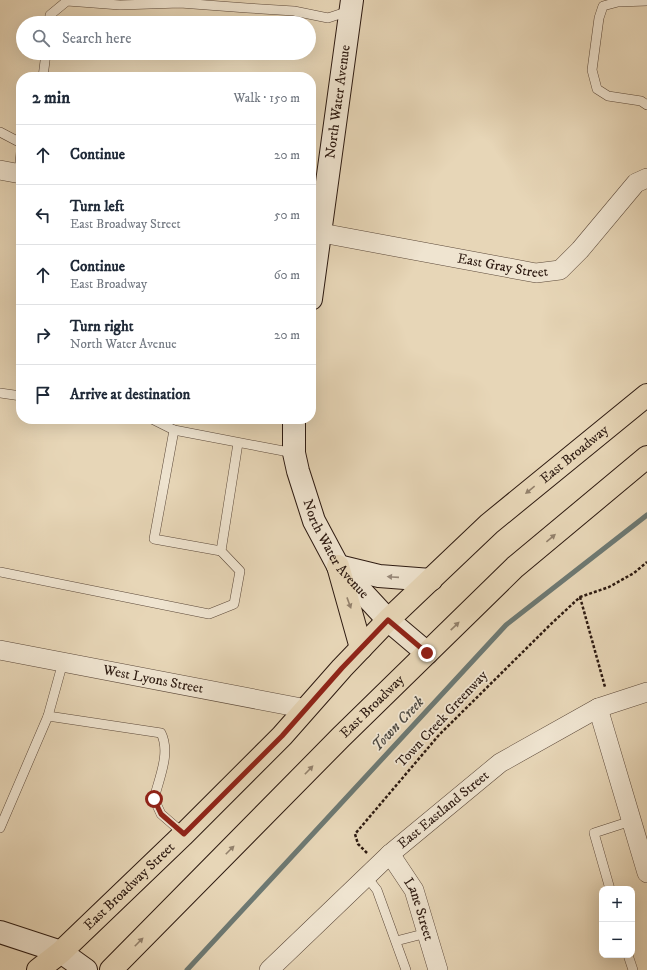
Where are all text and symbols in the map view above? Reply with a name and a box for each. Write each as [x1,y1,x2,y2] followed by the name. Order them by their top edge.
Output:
[16,16,316,60] search box
[30,27,52,49] icon: search
[62,29,131,48] text: Search here
[321,44,355,160] street label: North Water Avenue
[32,87,70,109] text: 2 min
[234,90,300,106] text: Walk · 150 m
[32,144,54,166] icon: ahead
[70,145,125,164] text: Continue
[274,147,300,163] text: 20 m
[70,197,124,216] text: Turn left
[32,204,54,226] icon: left
[274,207,300,223] text: 50 m
[70,216,181,232] text: East Broadway Street
[456,250,550,282] street label: East Gray Street
[70,257,125,276] text: Continue
[32,264,54,286] icon: ahead
[274,267,300,283] text: 60 m
[70,276,147,292] text: East Broadway
[70,317,133,336] text: Turn right
[32,324,54,346] icon: right
[274,327,300,343] text: 20 m
[70,336,177,352] text: North Water Avenue
[32,384,54,406] icon: arrive
[70,385,190,404] text: Arrive at destination
[536,421,613,488] street label: East Broadway
[525,486,535,495] one-way arrow
[299,497,373,603] street label: North Water Avenue
[545,533,556,542] one-way arrow
[387,574,399,581] one-way arrow
[346,597,352,609] one-way arrow
[450,621,460,631] one-way arrow
[418,644,436,662] route end
[101,661,205,698] street label: West Lyons Street
[393,667,491,771] street label: Town Creek Greenway
[336,671,408,742] street label: East Broadway
[368,693,428,755] water label: Town Creek
[304,765,314,775] one-way arrow
[394,766,493,853] street label: East Eastland Street
[145,790,163,808] route start
[80,838,179,934] street label: East Broadway Street
[225,845,235,855] one-way arrow
[399,874,438,943] street label: Lane Street
[599,886,635,958] map controls
[599,886,635,922] button: +
[599,922,635,958] button: −
[134,937,143,947] one-way arrow

